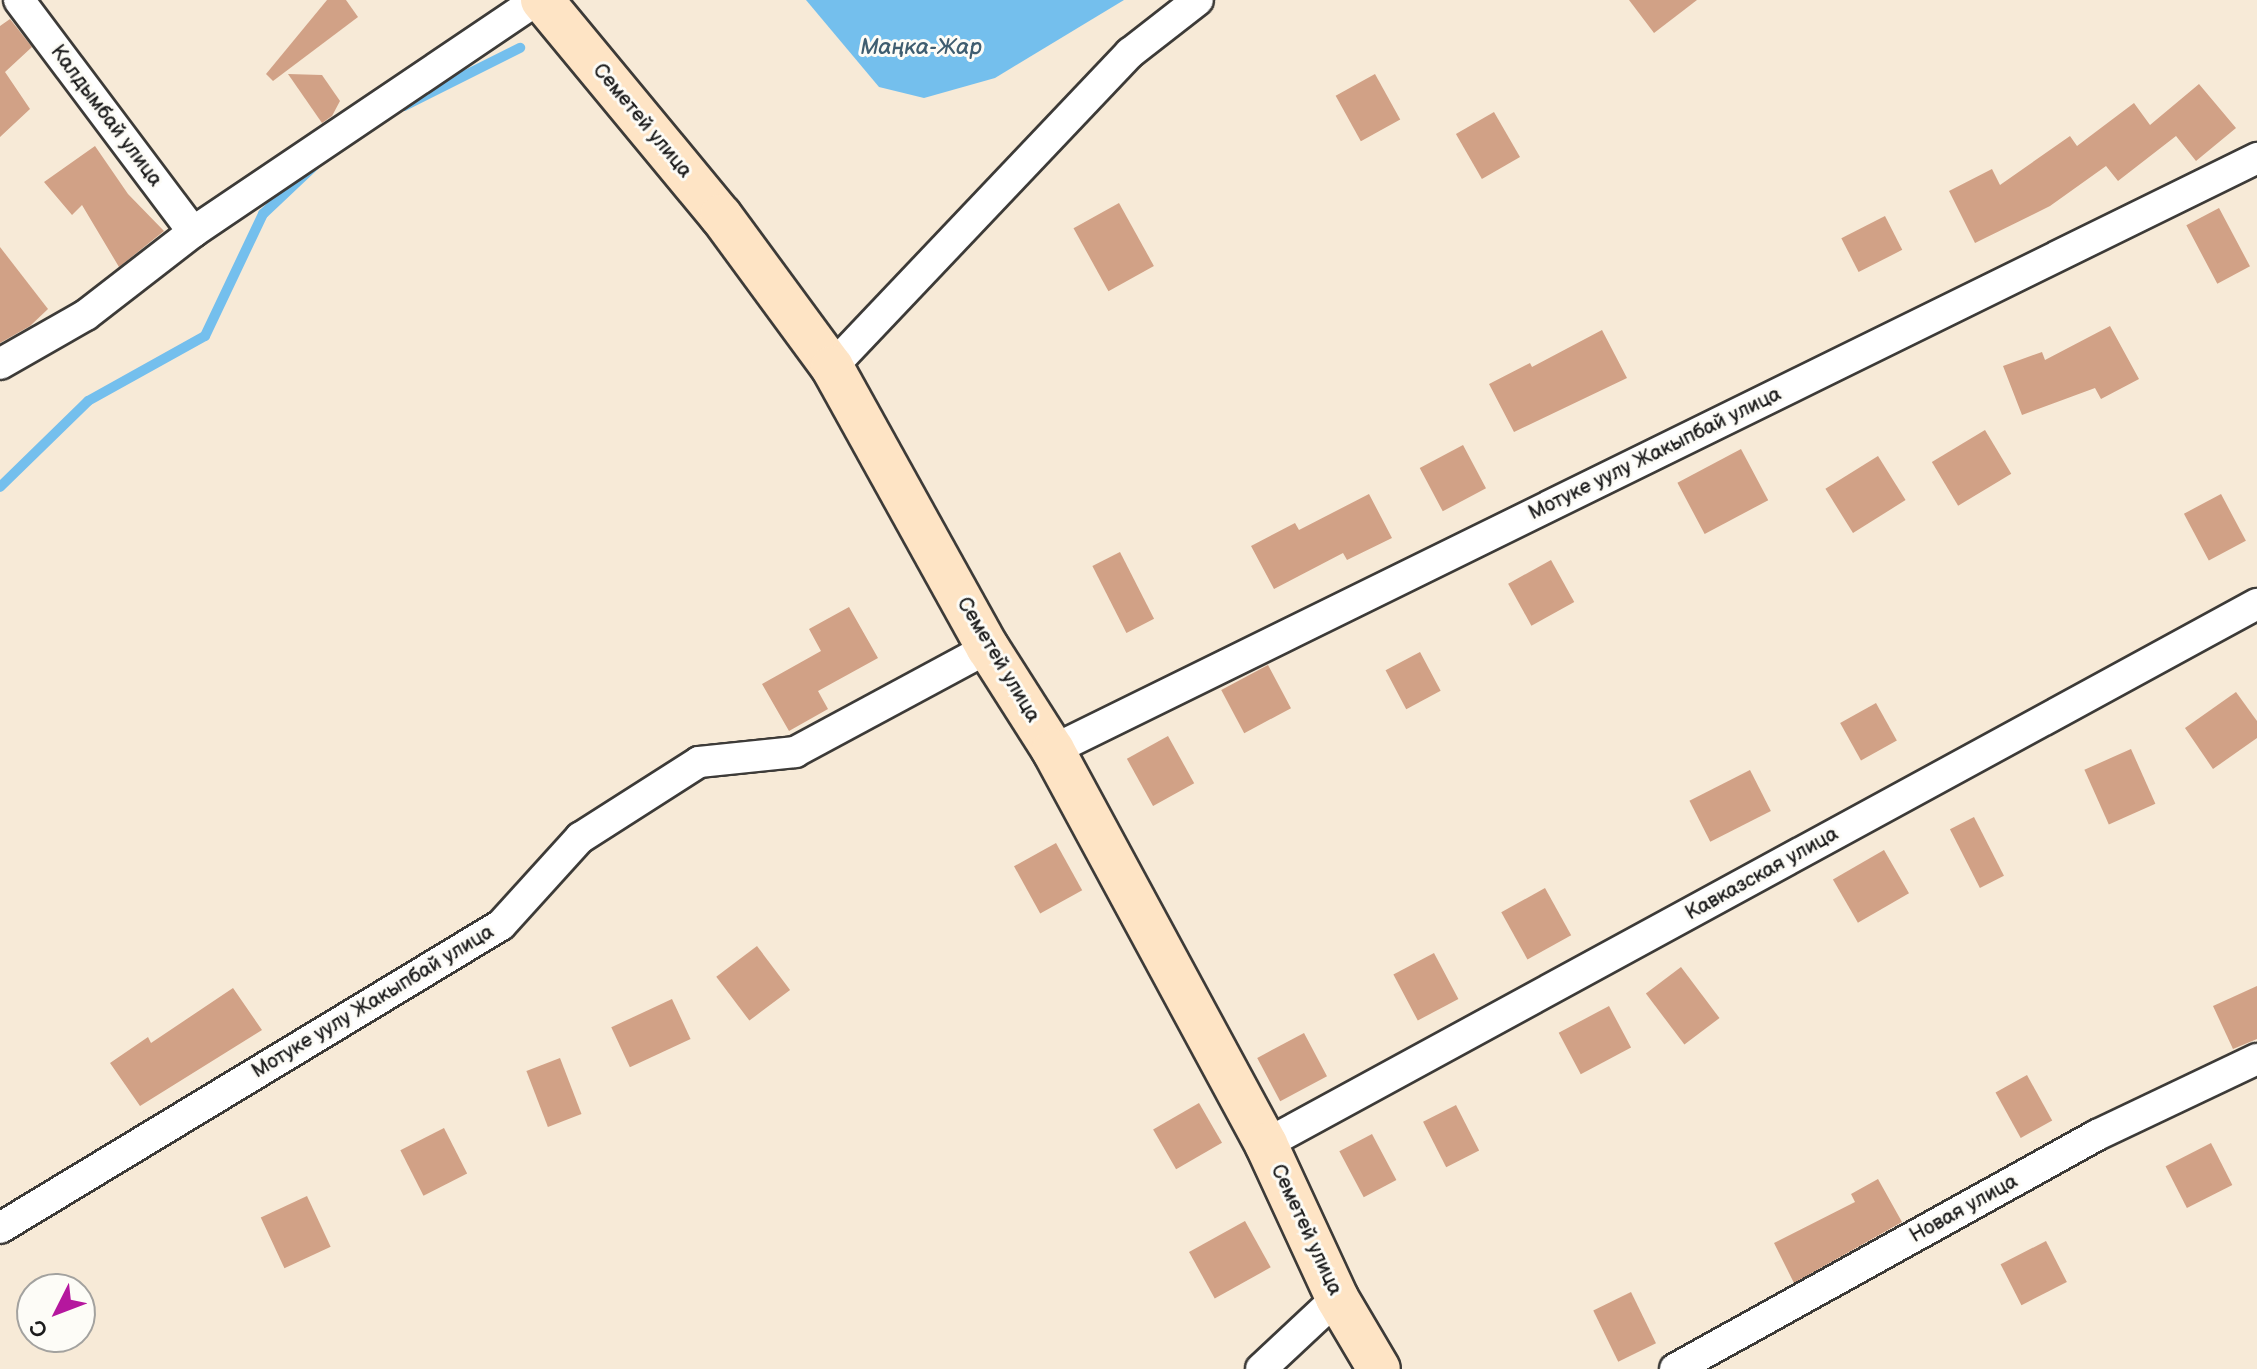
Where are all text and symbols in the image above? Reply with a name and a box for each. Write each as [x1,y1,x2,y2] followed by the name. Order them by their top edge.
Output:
[860,35,982,61] water label: Маңка-Жар
[45,41,167,191] street label: Калдымбай улица
[587,59,697,183] street label: Семетей улица
[1525,382,1785,526] street label: Мотуке уулу Жакыпбай улица
[951,593,1045,727] street label: Семетей улица
[1682,822,1842,926] street label: Кавказская улица
[248,920,498,1084] street label: Мотуке уулу Жакыпбай улица
[1265,1161,1347,1299] street label: Семетей улица
[1906,1170,2022,1248] street label: Новая улица
[16,1273,96,1353] north arrow
[24,1313,54,1343] text: С

